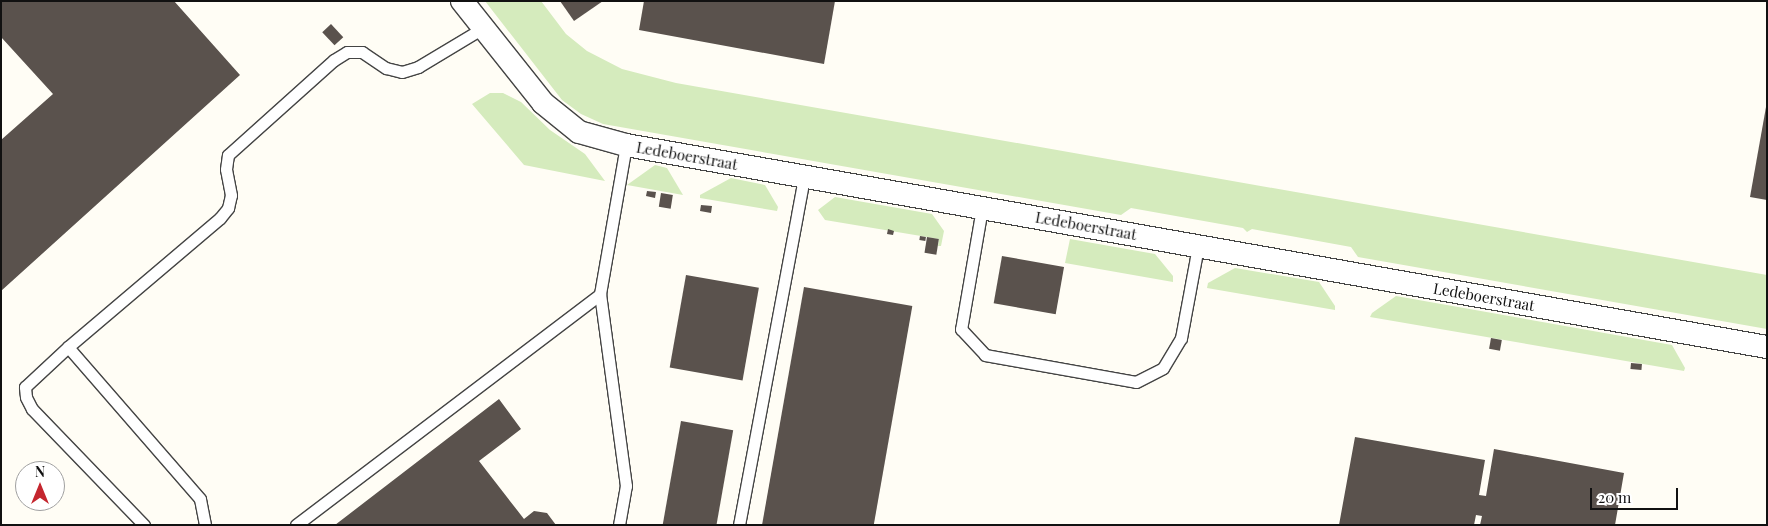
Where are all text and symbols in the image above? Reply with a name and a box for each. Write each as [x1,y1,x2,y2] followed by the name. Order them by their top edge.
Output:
[635,138,739,174] street label: Ledeboerstraat
[1034,208,1138,244] street label: Ledeboerstraat
[1432,279,1536,315] street label: Ledeboerstraat
[15,461,65,511] north arrow
[35,462,45,481] text: N
[1593,478,1680,510] scale bar
[1598,487,1631,507] text: 20 m

